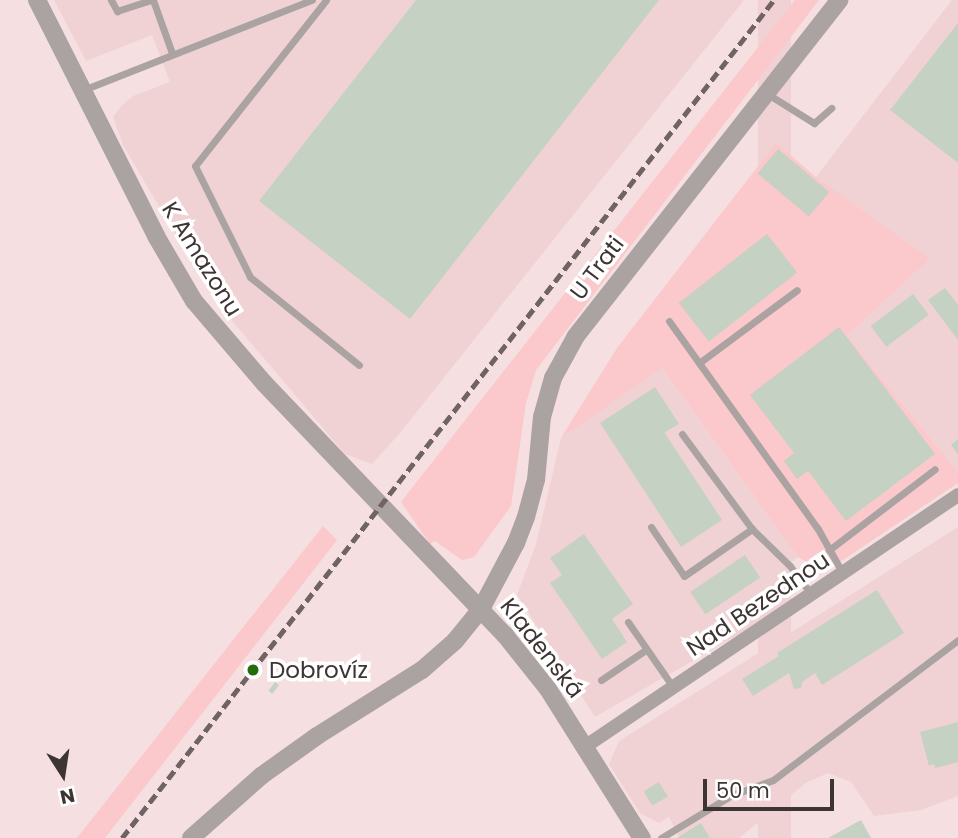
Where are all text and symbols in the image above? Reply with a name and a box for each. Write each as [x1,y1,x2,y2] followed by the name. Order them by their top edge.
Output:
[156,197,248,321] street label: K Amazonu
[564,231,630,305] street label: U Trati
[681,546,835,662] street label: Nad Bezednou
[495,593,589,703] street label: Kladenská
[269,656,368,684] place label: Dobrovíz
[243,660,263,680] marker: Dobrovíz
[28,740,98,810] north arrow
[706,764,837,808] scale bar
[716,776,770,805] text: 50 m
[58,781,77,811] text: N

